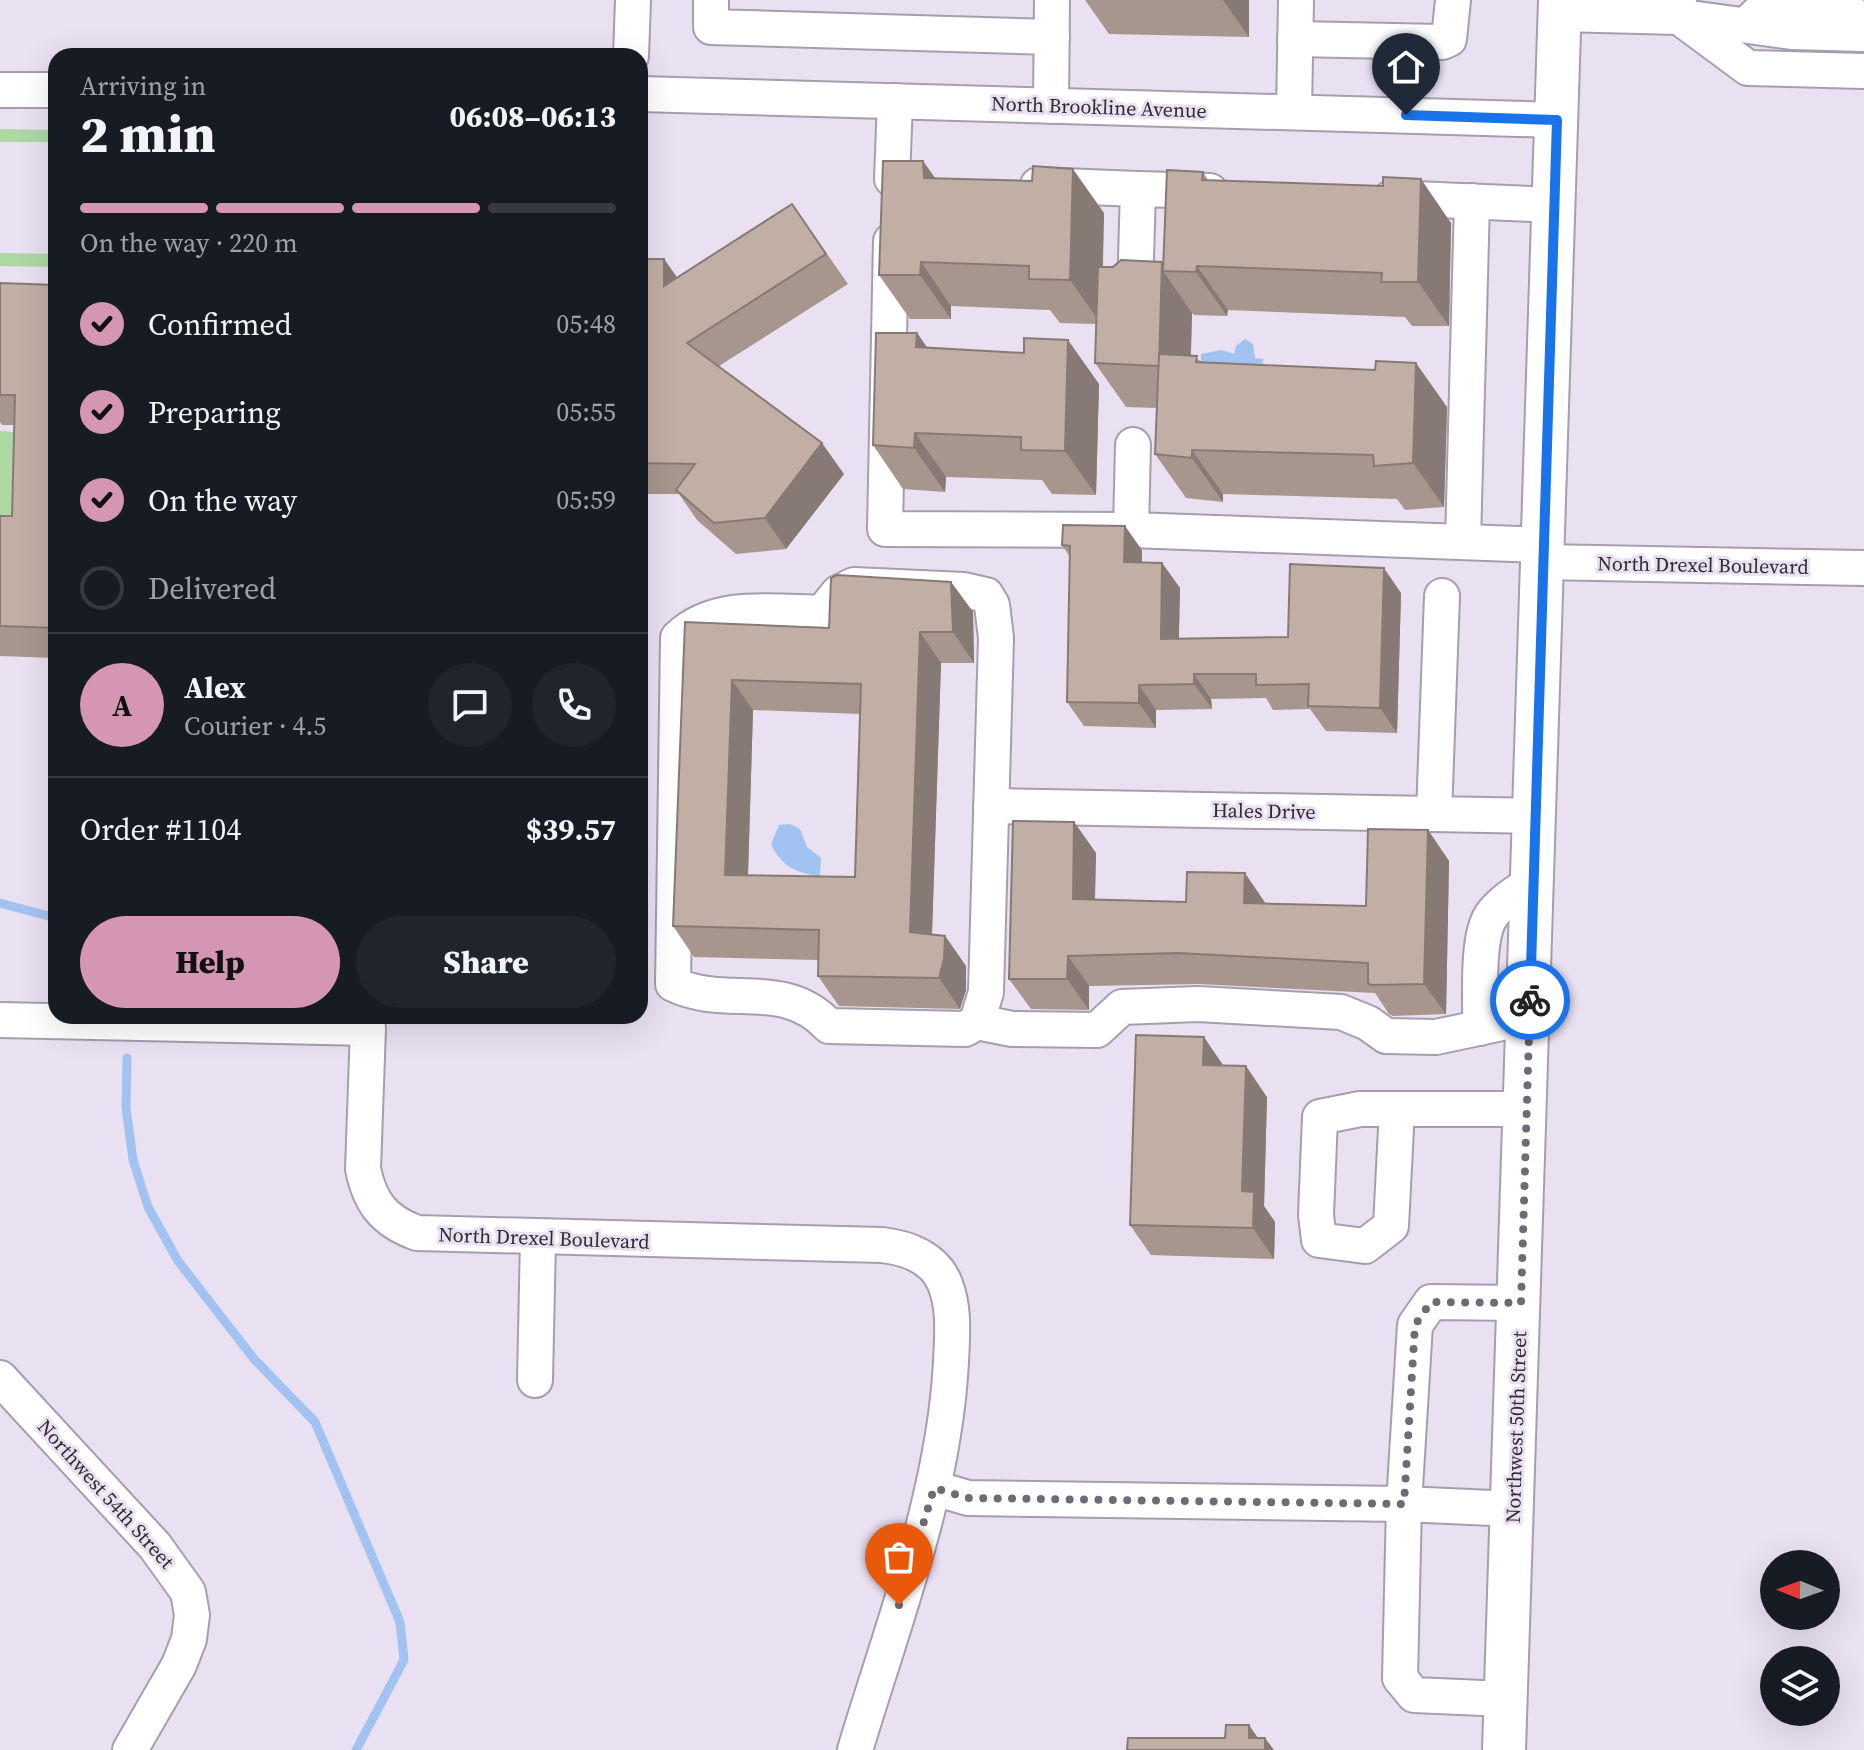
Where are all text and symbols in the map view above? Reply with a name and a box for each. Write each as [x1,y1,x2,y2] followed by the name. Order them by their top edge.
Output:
[1372,33,1440,115] pin
[1384,45,1428,89] icon: home
[80,68,206,104] text: Arriving in
[991,89,1207,125] street label: North Brookline Avenue
[449,96,616,137] text: 06:08–06:13
[80,98,216,169] text: 2 min
[80,225,298,261] text: On the way · 220 m
[80,302,124,346] icon: check
[148,304,292,345] text: Confirmed
[556,306,616,342] text: 05:48
[80,390,124,434] icon: check
[148,392,281,433] text: Preparing
[556,394,616,430] text: 05:55
[80,478,124,522] icon: check
[148,480,297,521] text: On the way
[556,482,616,518] text: 05:59
[1597,549,1810,581] street label: North Drexel Boulevard
[148,568,276,609] text: Delivered
[428,663,512,747] button: chat
[532,663,616,747] button: phone
[184,667,246,708] text: Alex
[112,685,132,726] text: A
[184,708,326,744] text: Courier · 4.5
[1212,796,1316,826] street label: Hales Drive
[80,809,241,850] text: Order #1104
[526,809,616,850] text: $39.57
[80,916,340,1008] button: Help
[356,916,616,1008] button: Share
[1490,960,1570,1040] courier
[1508,978,1552,1022] icon: bike
[438,1220,651,1256] street label: North Drexel Boulevard
[1499,1330,1533,1523] street label: Northwest 50th Street
[31,1413,181,1575] street label: Northwest 54th Street
[865,1523,933,1605] pin
[877,1535,921,1579] icon: bag
[1760,1550,1840,1630] north arrow
[1760,1550,1840,1726] map controls
[1760,1646,1840,1726] button: layers

